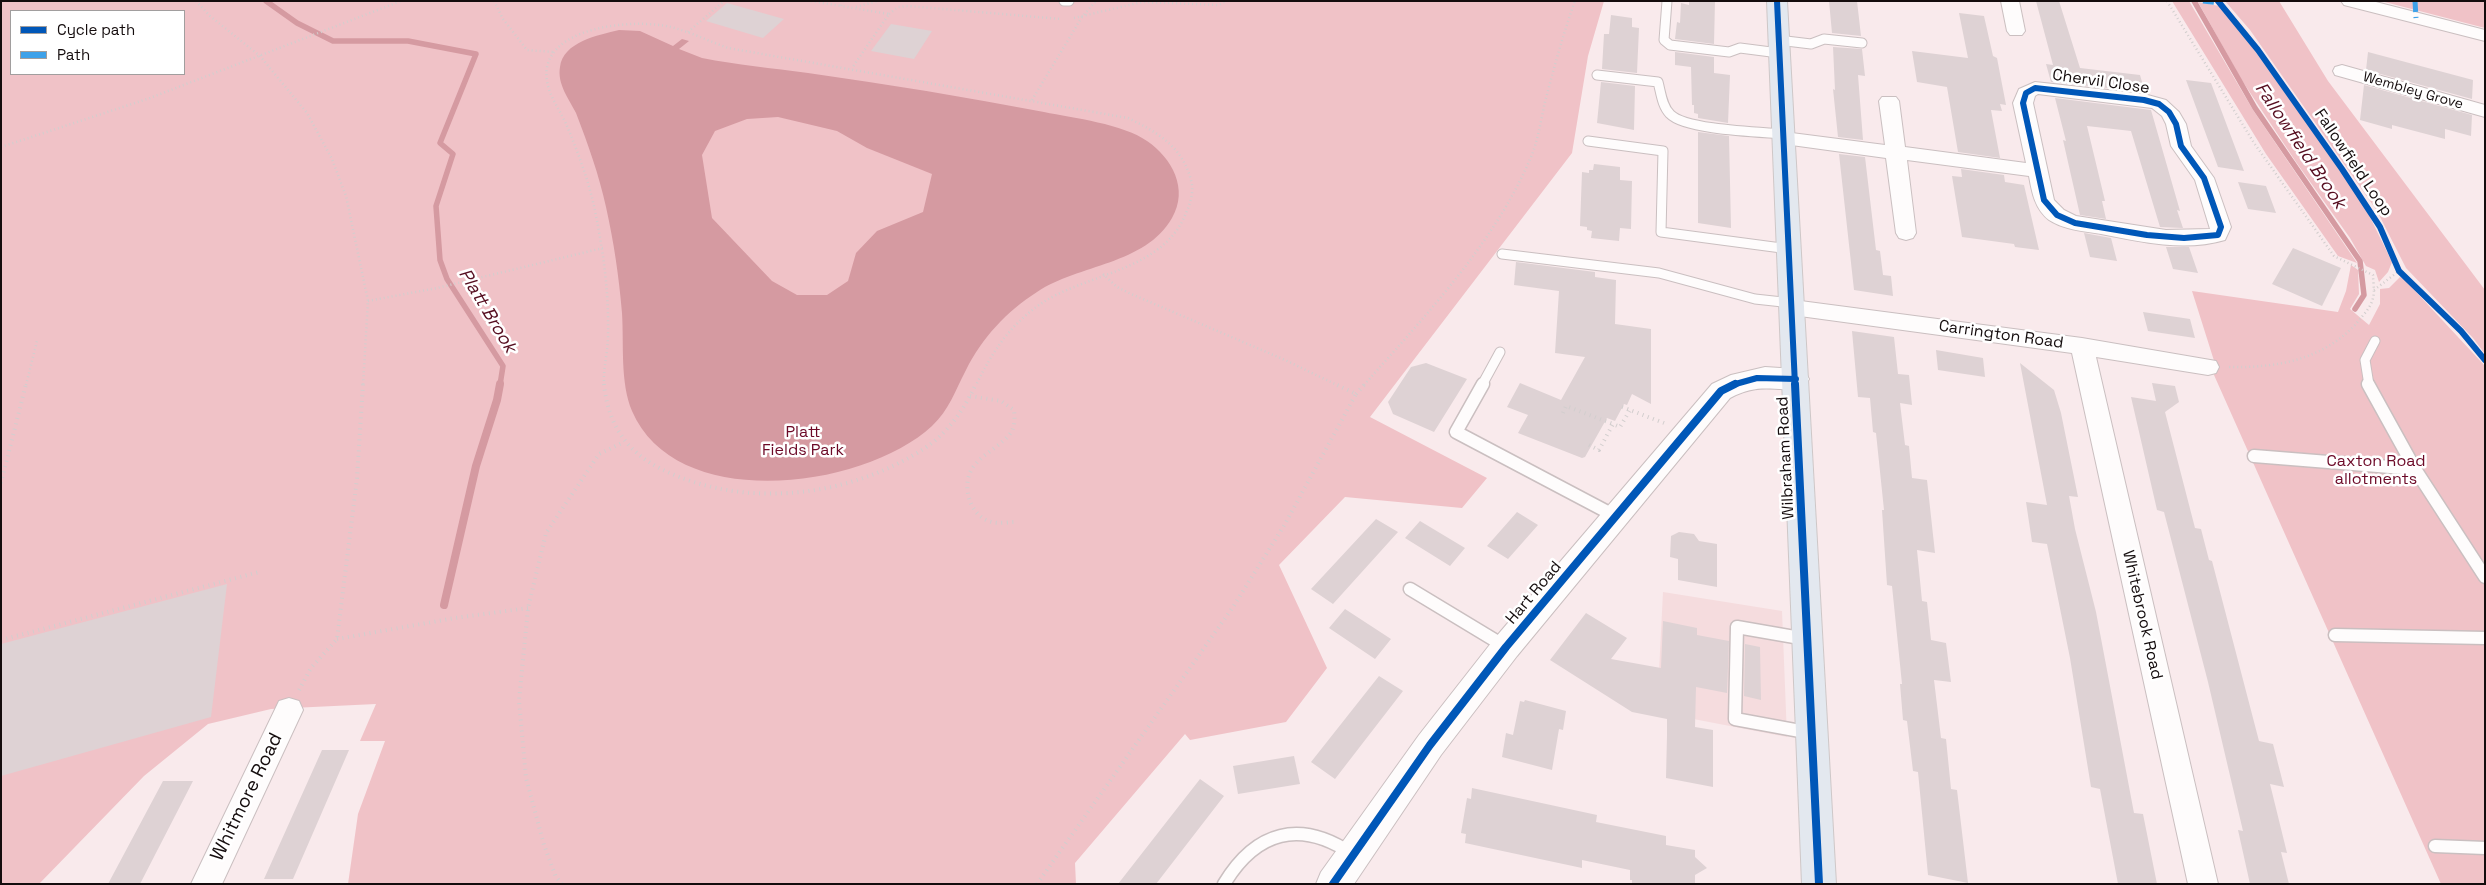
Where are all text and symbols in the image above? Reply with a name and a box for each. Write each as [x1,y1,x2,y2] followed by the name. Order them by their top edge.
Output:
[10,10,185,75] legend
[57,20,135,39] text: Cycle path
[57,45,90,64] text: Path
[2051,66,2151,98] street label: Chervil Close
[2361,69,2465,113] street label: Wembley Grove
[2250,79,2350,213] water label: Fallowfield Brook
[2310,106,2396,220] street label: Fallowfield Loop
[453,265,521,357] water label: Platt Brook
[1937,317,2065,353] street label: Carrington Road
[1773,396,1799,520] street label: Wilbraham Road
[762,423,844,461] park label: Platt Fields Park
[2326,452,2426,490] park label: Caxton Road allotments
[2118,548,2166,682] street label: Whitebrook Road
[1502,558,1566,628] street label: Hart Road
[206,729,288,865] street label: Whitmore Road

